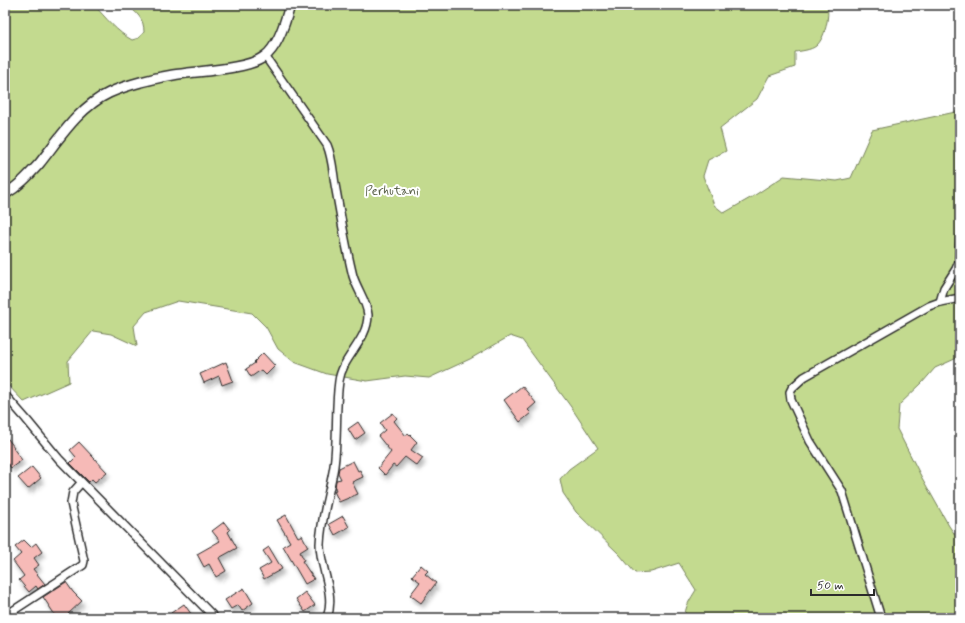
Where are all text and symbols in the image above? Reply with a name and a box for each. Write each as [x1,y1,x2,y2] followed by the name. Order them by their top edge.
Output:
[365,183,419,200] park label: Perhutani
[811,571,874,597] scale bar
[817,578,844,594] text: 50 m

